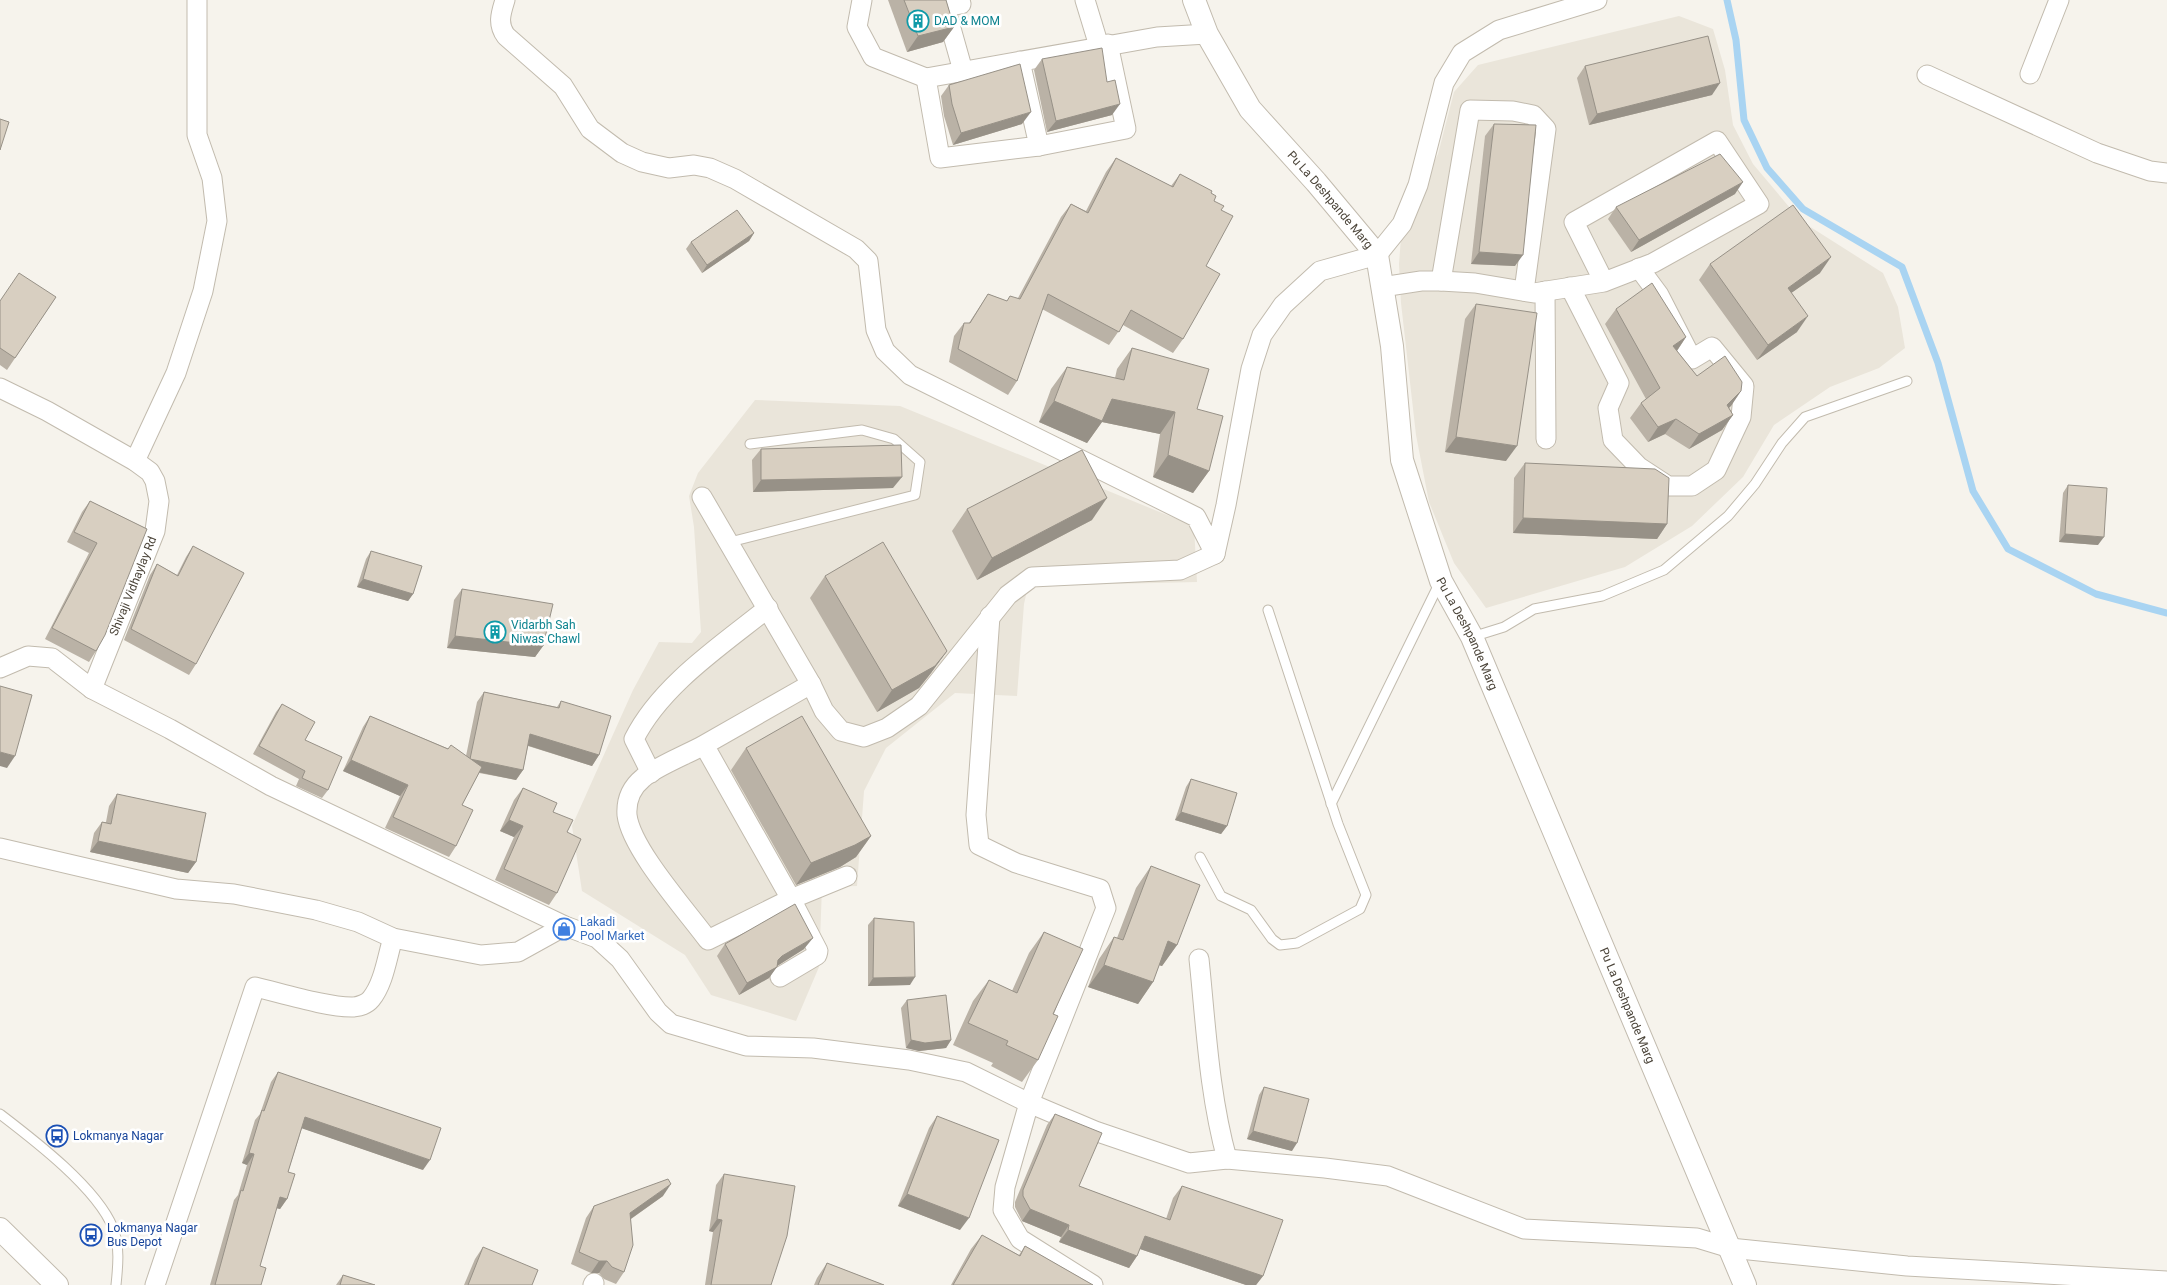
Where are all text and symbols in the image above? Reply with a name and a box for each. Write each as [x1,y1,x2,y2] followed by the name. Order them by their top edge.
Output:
[906,9,930,33] building icon: DAD & MOM
[934,14,1000,28] place label: DAD & MOM
[1284,148,1376,252] street label: Pu La Deshpande Marg
[107,534,159,638] street label: Shivaji Vidhaylay Rd
[1433,575,1501,692] street label: Pu La Deshpande Marg
[511,618,580,646] place label: Vidarbh Sah Niwas Chawl
[483,620,507,644] building icon: Vidarbh Sah Niwas Chawl
[580,915,644,943] place label: Lakadi Pool Market
[552,917,576,941] shop icon: Lakadi Pool Market
[1597,946,1658,1065] street label: Pu La Deshpande Marg
[45,1124,69,1148] bus stop icon: Lokmanya Nagar
[73,1129,164,1143] place label: Lokmanya Nagar
[107,1221,198,1249] place label: Lokmanya Nagar Bus Depot
[79,1223,103,1247] bus stop icon: Lokmanya Nagar Bus Depot

